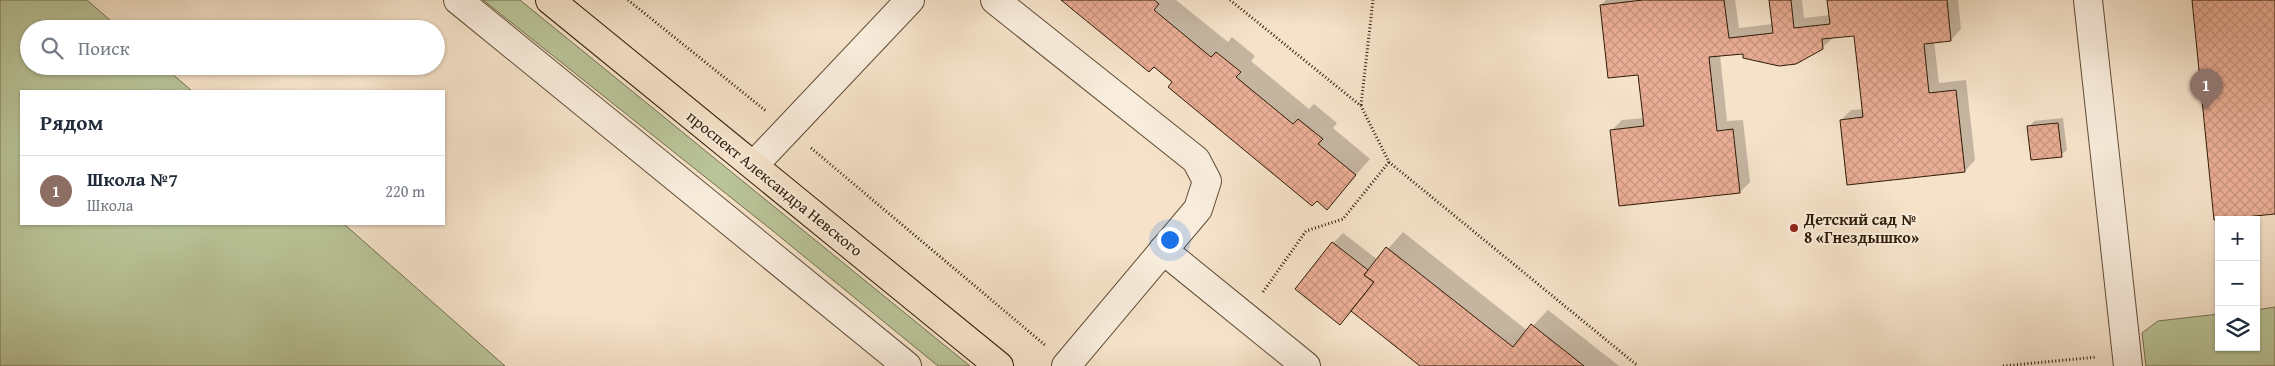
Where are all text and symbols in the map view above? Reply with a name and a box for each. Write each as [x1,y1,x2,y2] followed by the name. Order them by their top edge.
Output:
[20,20,445,75] search box
[38,34,66,62] icon: search
[78,34,130,62] text: Поиск
[2190,69,2222,110] pin: 1
[682,104,868,262] street label: проспект Александра Невского
[40,107,103,138] text: Рядом
[87,165,178,193] text: Школа №7
[52,179,60,203] text: 1
[385,179,425,203] text: 220 m
[87,193,133,217] text: Школа
[1803,207,1919,249] place label: Детский сад № 8 «Гнездышко»
[2215,216,2260,351] map controls
[2215,216,2260,261] button: +
[1788,222,1800,234] marker: Детский сад № 8 «Гнездышко»
[1157,227,1183,253] your location
[2215,261,2260,306] button: −
[2215,306,2260,351] button: layers

